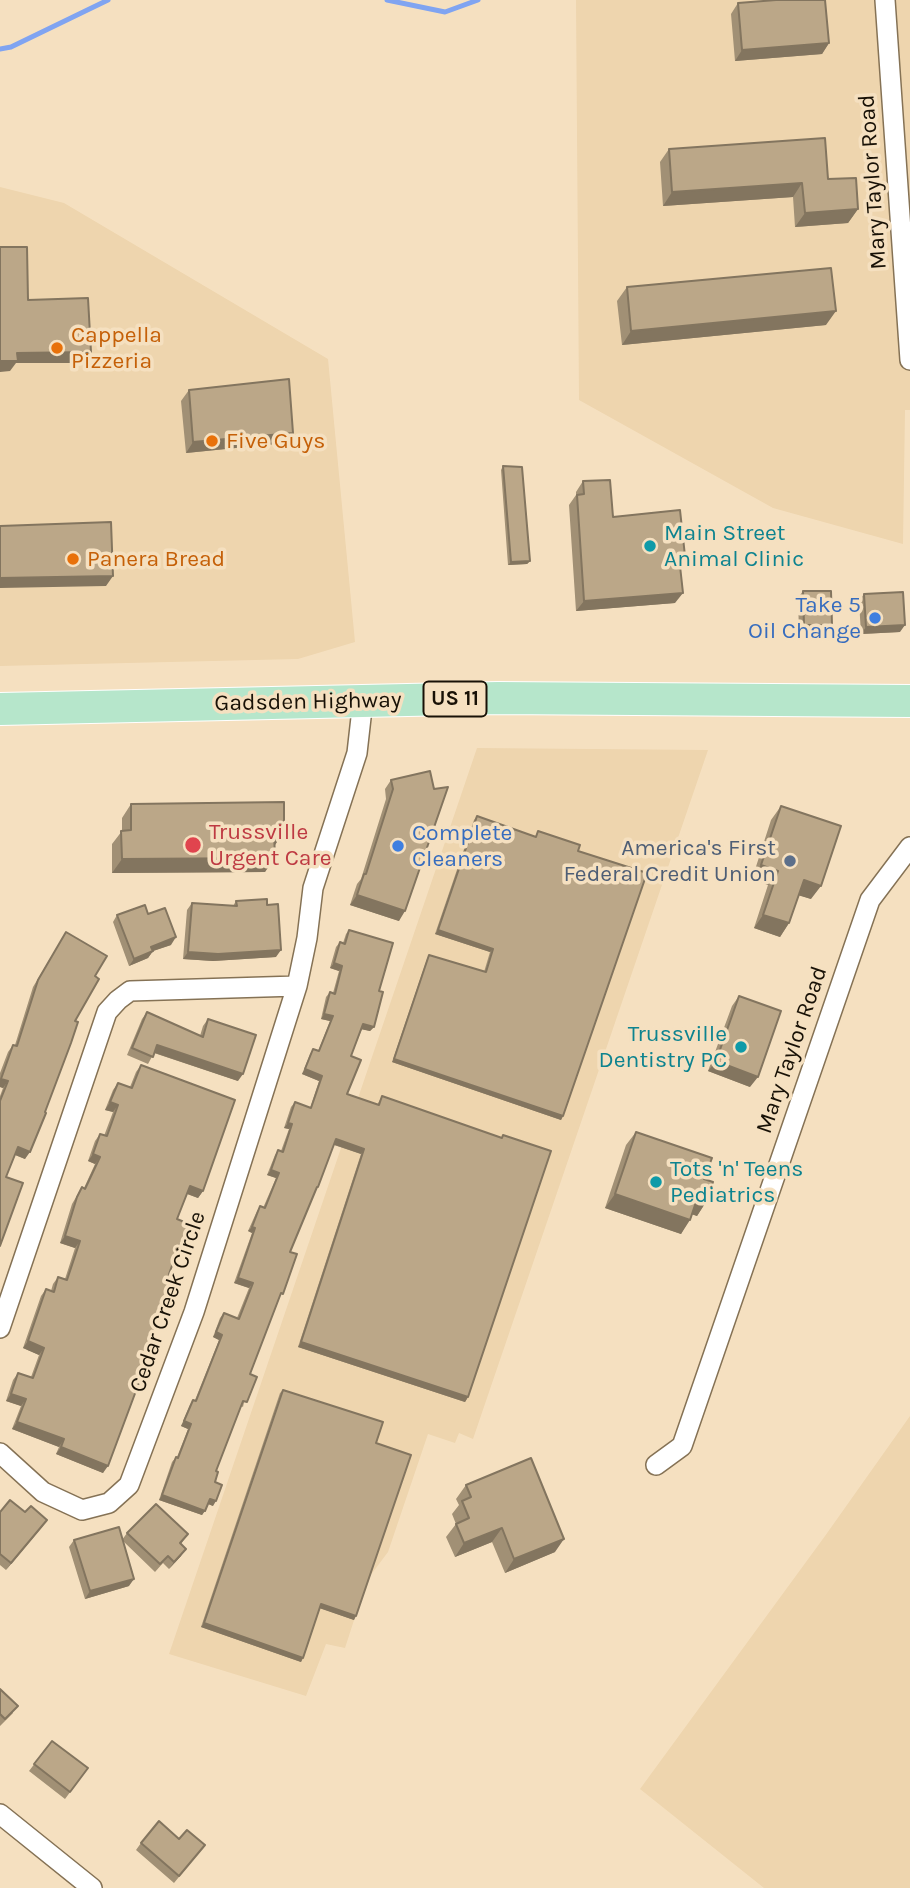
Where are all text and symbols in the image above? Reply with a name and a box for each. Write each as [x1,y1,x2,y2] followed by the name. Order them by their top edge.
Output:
[853,94,893,270] street label: Mary Taylor Road
[71,321,162,375] place label: Cappella Pizzeria
[49,340,65,356] marker: Cappella Pizzeria
[226,427,325,455] place label: Five Guys
[204,433,220,449] marker: Five Guys
[664,519,804,573] place label: Main Street Animal Clinic
[642,538,658,554] marker: Main Street Animal Clinic
[87,545,225,573] place label: Panera Bread
[65,551,81,567] marker: Panera Bread
[748,591,861,645] place label: Take 5 Oil Change
[867,610,883,626] marker: Take 5 Oil Change
[424,682,486,716] road number: US 11
[214,687,402,717] street label: Gadsden Highway
[209,818,332,872] place label: Trussville Urgent Care
[412,819,512,873] place label: Complete Cleaners
[563,834,776,888] place label: America's First Federal Credit Union
[183,835,203,855] marker: Trussville Urgent Care
[390,838,406,854] marker: Complete Cleaners
[782,853,798,869] marker: America's First Federal Credit Union
[750,963,834,1137] street label: Mary Taylor Road
[599,1020,727,1074] place label: Trussville Dentistry PC
[733,1039,749,1055] marker: Trussville Dentistry PC
[670,1155,803,1209] place label: Tots 'n' Teens Pediatrics
[648,1174,664,1190] marker: Tots 'n' Teens Pediatrics
[124,1208,212,1396] street label: Cedar Creek Circle

